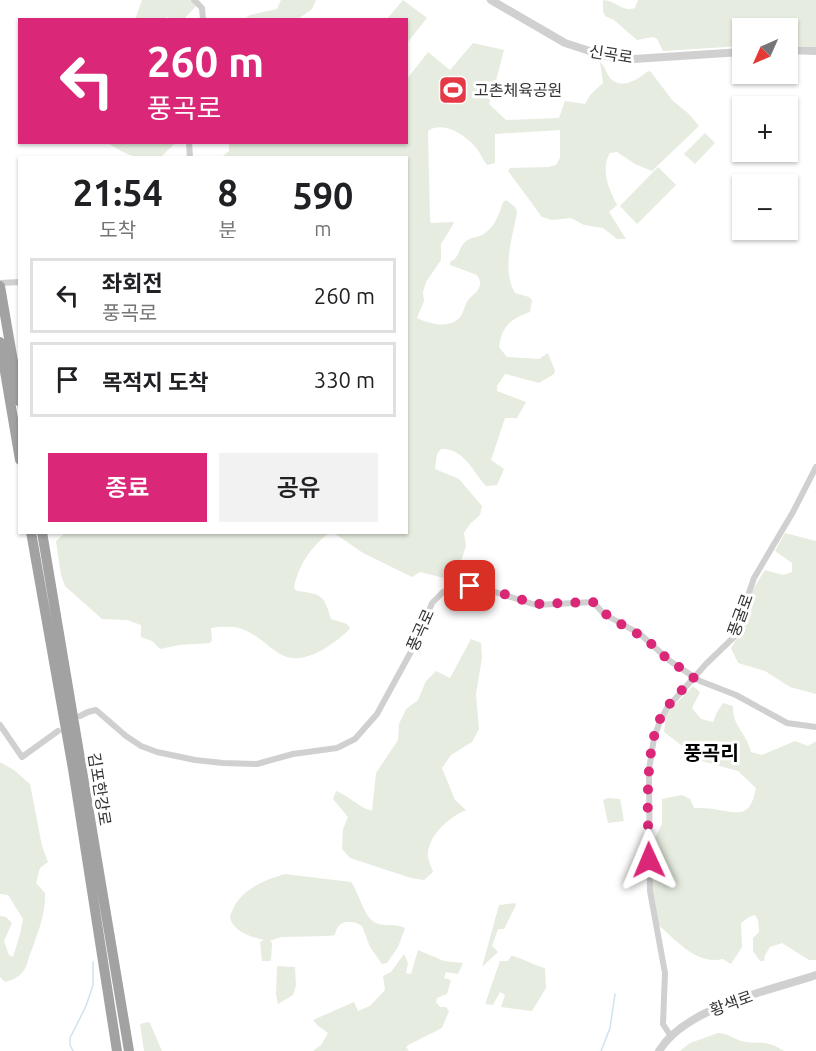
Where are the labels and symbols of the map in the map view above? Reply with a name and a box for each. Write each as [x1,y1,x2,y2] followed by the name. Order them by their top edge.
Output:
[732,18,798,84] north arrow
[588,42,634,66] street label: 신곡로
[437,74,469,106] sports icon: 고촌체육공원
[474,81,562,99] place label: 고촌체육공원
[444,560,495,611] pin
[724,591,756,639] street label: 풍굴로
[403,606,437,654] street label: 풍곡로
[683,741,739,764] district label: 풍곡리
[85,751,115,827] street label: 김포한강로
[617,828,681,892] position arrow
[707,987,755,1019] street label: 황색로

